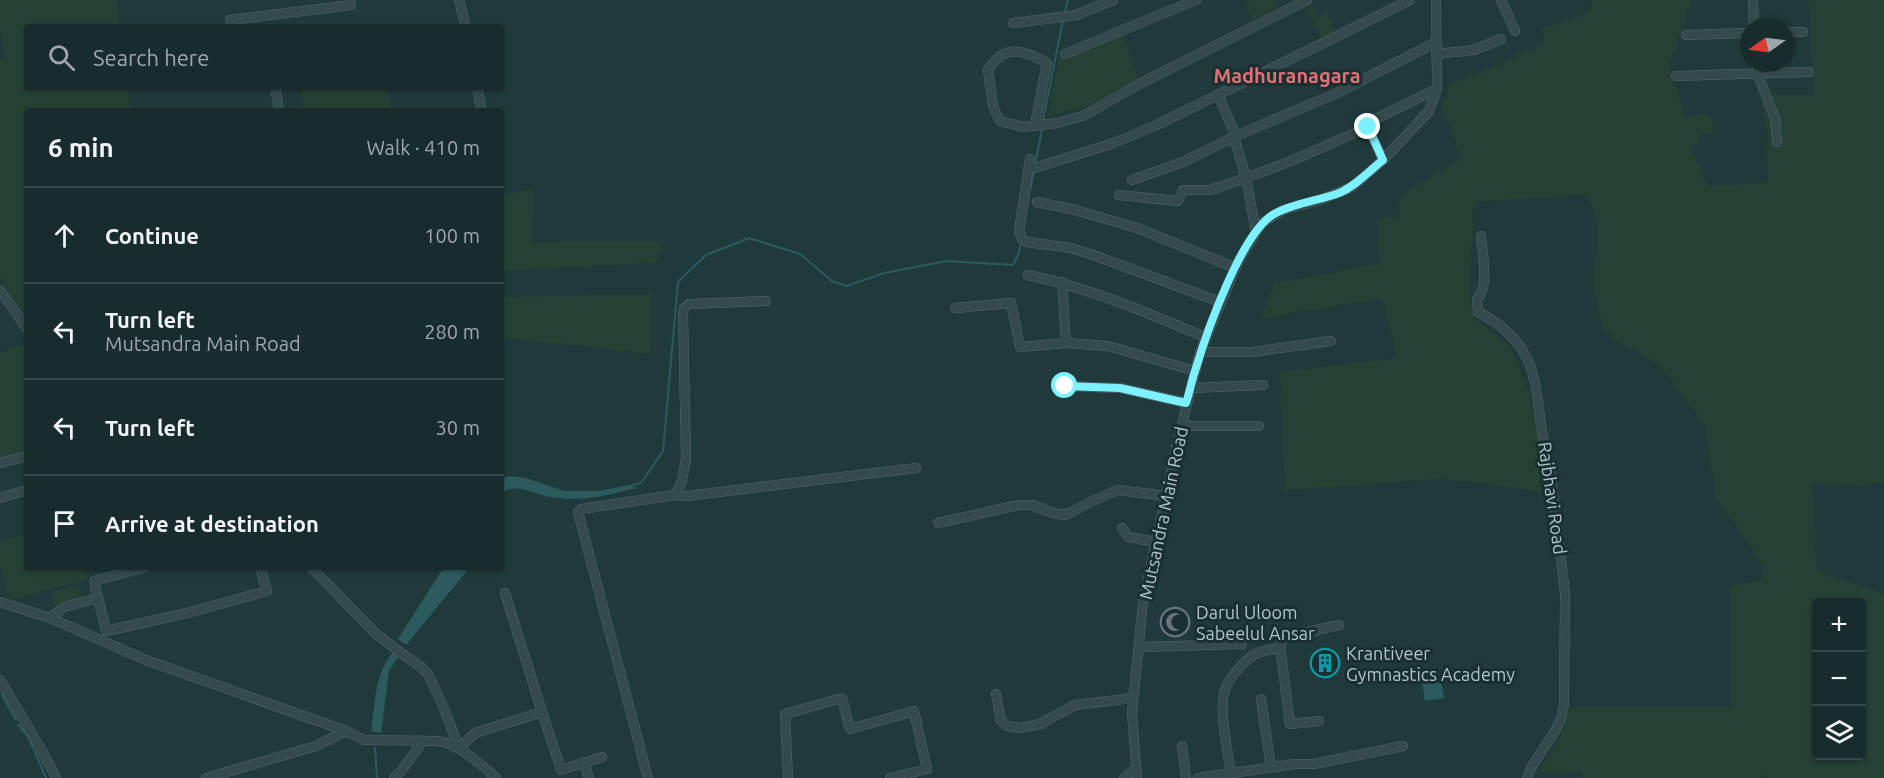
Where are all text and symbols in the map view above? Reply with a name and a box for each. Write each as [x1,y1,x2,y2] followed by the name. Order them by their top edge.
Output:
[1740,18,1794,72] north arrow
[24,24,504,90] search box
[45,41,78,74] icon: search
[93,45,209,70] text: Search here
[1213,64,1361,87] district label: Madhuranagara
[1354,113,1380,139] route end
[48,133,114,162] text: 6 min
[367,136,480,159] text: Walk · 410 m
[48,219,81,252] icon: ahead
[105,223,199,248] text: Continue
[424,224,480,247] text: 100 m
[105,307,195,332] text: Turn left
[48,315,81,348] icon: left
[424,320,480,343] text: 280 m
[105,332,301,355] text: Mutsandra Main Road
[1051,372,1077,398] route start
[48,411,81,444] icon: left
[105,415,195,440] text: Turn left
[436,416,480,439] text: 30 m
[1135,425,1191,601] street label: Mutsandra Main Road
[1535,440,1571,556] street label: Rajbhavi Road
[48,507,81,540] icon: arrive
[105,511,319,536] text: Arrive at destination
[1812,598,1866,760] map controls
[1812,598,1866,652] button: +
[1196,602,1315,643] place label: Darul Uloom Sabeelul Ansar
[1159,606,1191,638] mosque icon: Darul Uloom Sabeelul Ansar
[1346,643,1515,684] place label: Krantiveer Gymnastics Academy
[1309,647,1341,679] building icon: Krantiveer Gymnastics Academy
[1812,652,1866,706] button: −
[1812,706,1866,760] button: layers

